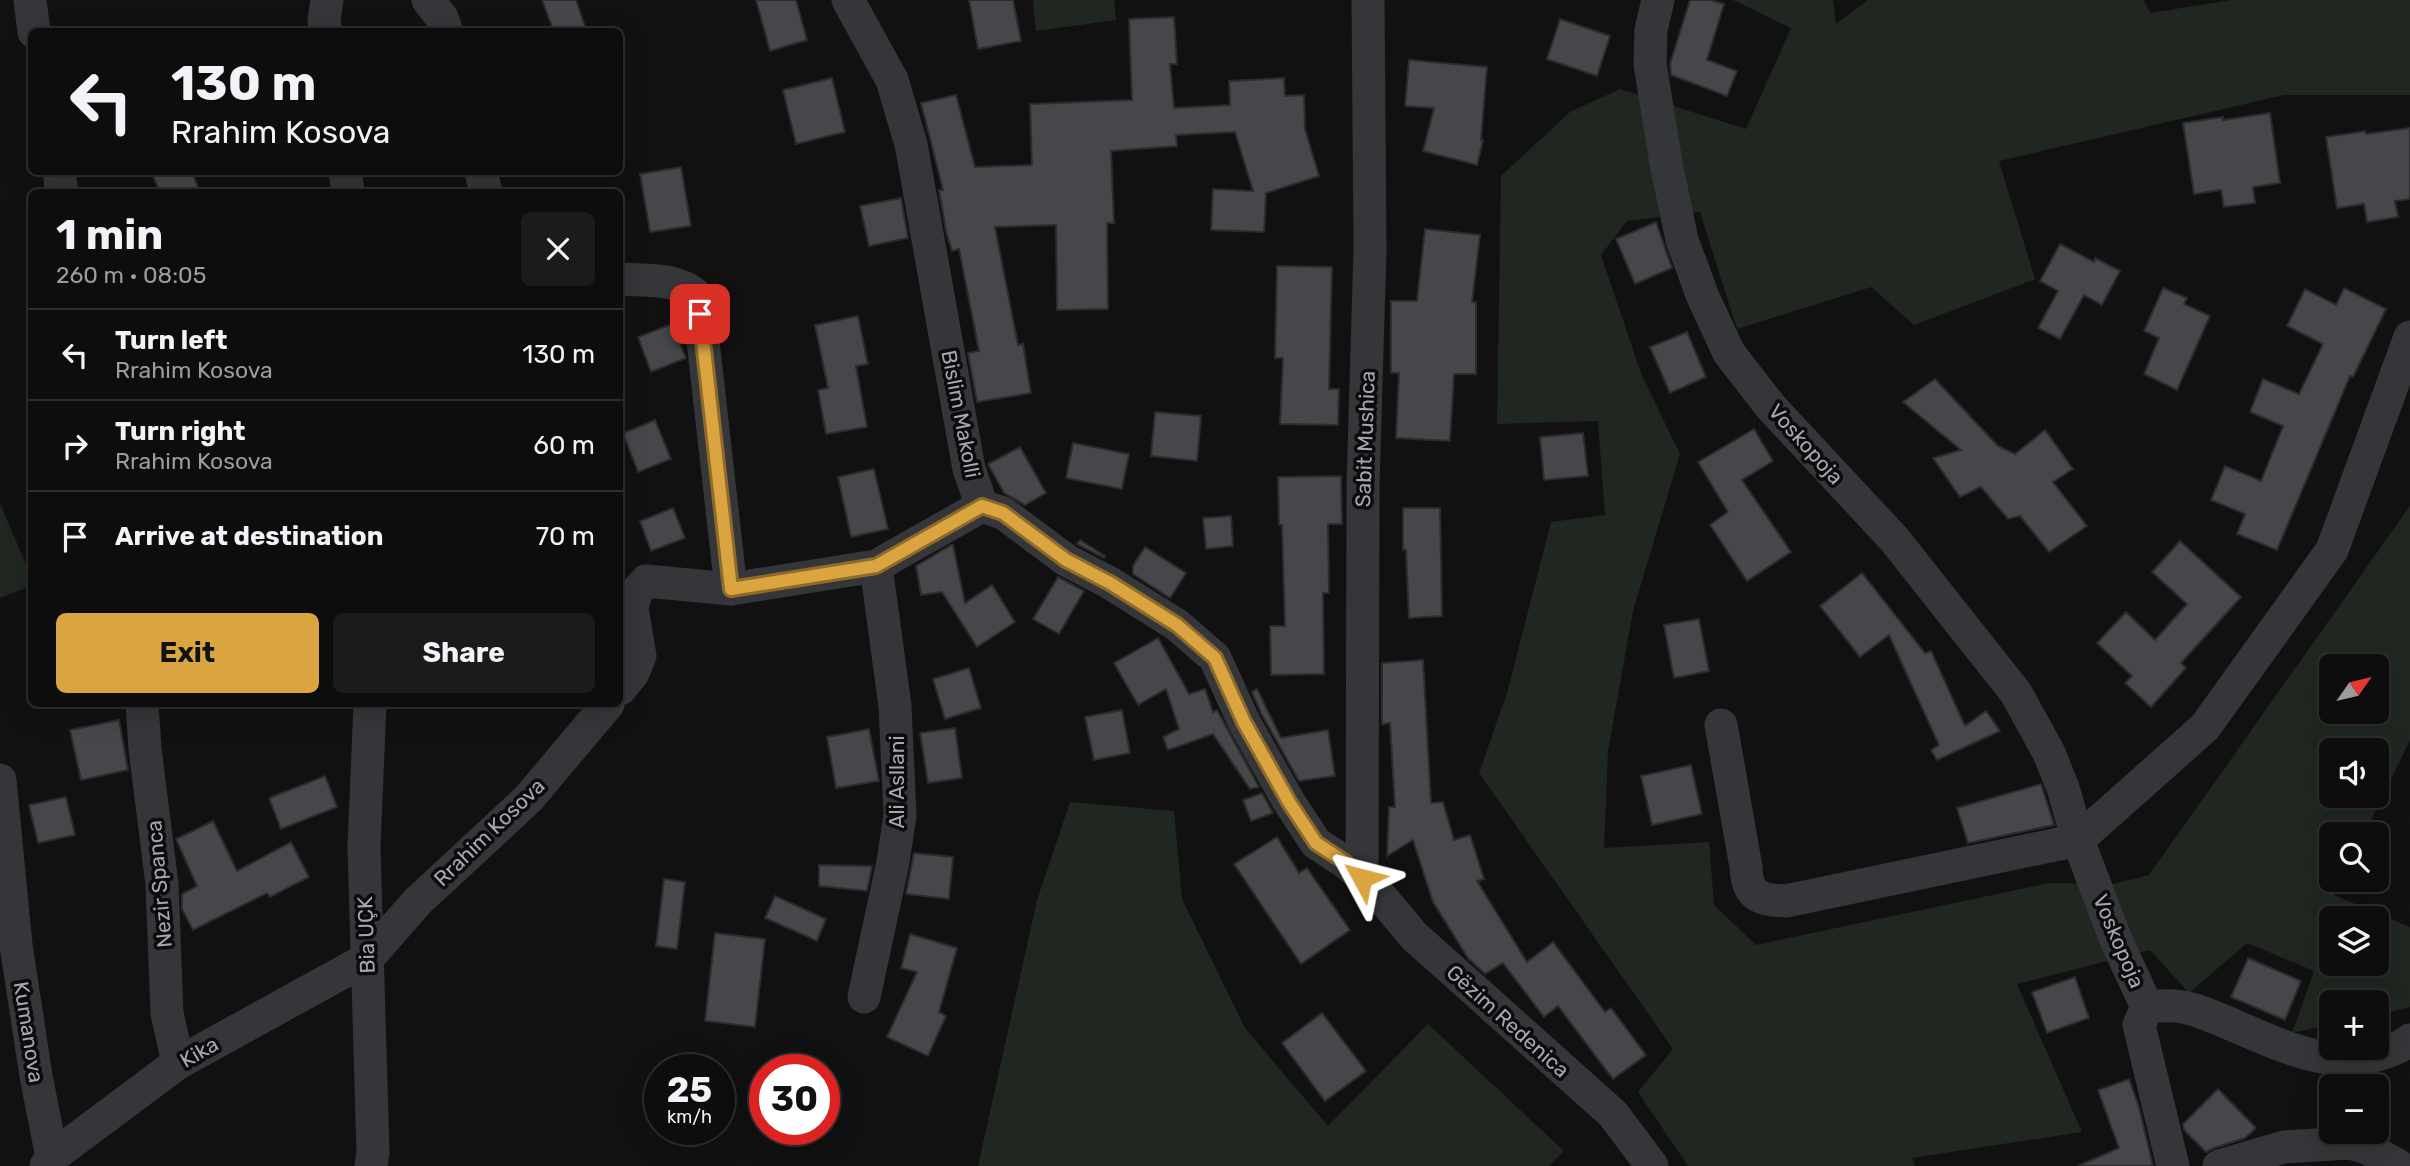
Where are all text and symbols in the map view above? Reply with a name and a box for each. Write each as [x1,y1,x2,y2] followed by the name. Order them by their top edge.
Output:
[171,54,316,112] text: 130 m
[56,56,147,147] icon: left
[171,113,391,151] text: Rrahim Kosova
[56,210,163,260] text: 1 min
[521,212,595,286] button: close
[56,261,206,289] text: 260 m · 08:05
[670,284,730,344] pin
[681,295,719,333] icon: arrive
[115,325,227,356] text: Turn left
[56,336,94,374] icon: left
[522,339,595,370] text: 130 m
[936,348,986,480] street label: Bislim Makolli
[115,356,273,384] text: Rrahim Kosova
[1350,370,1380,508] street label: Sabit Mushica
[1763,399,1849,489] street label: Voskopoja
[115,416,245,447] text: Turn right
[56,427,94,465] icon: right
[533,430,595,461] text: 60 m
[115,447,273,475] text: Rrahim Kosova
[56,518,94,556] icon: arrive
[115,521,383,552] text: Arrive at destination
[536,521,595,552] text: 70 m
[56,613,319,693] button: Exit
[333,613,595,693] button: Share
[2319,654,2389,724] north arrow
[2319,654,2389,1144] map controls
[884,735,909,829] street label: Ali Asllani
[2319,738,2389,808] button: sound
[428,773,550,891] street label: Rrahim Kosova
[141,819,177,949] street label: Nezir Spanca
[2319,822,2389,892] button: search
[1325,841,1399,915] position arrow
[2088,890,2150,992] street label: Voskopoja
[352,896,380,974] street label: Bia UÇK
[2319,906,2389,976] button: layers
[1442,959,1574,1083] street label: Gëzim Redenica
[9,980,49,1084] street label: Kumanova
[2319,990,2389,1060] button: +
[175,1031,223,1073] street label: Kika
[749,1054,840,1145] speed limit sign: 30
[667,1069,712,1111] text: 25
[2319,1074,2389,1144] button: −
[667,1106,712,1128] text: km/h

